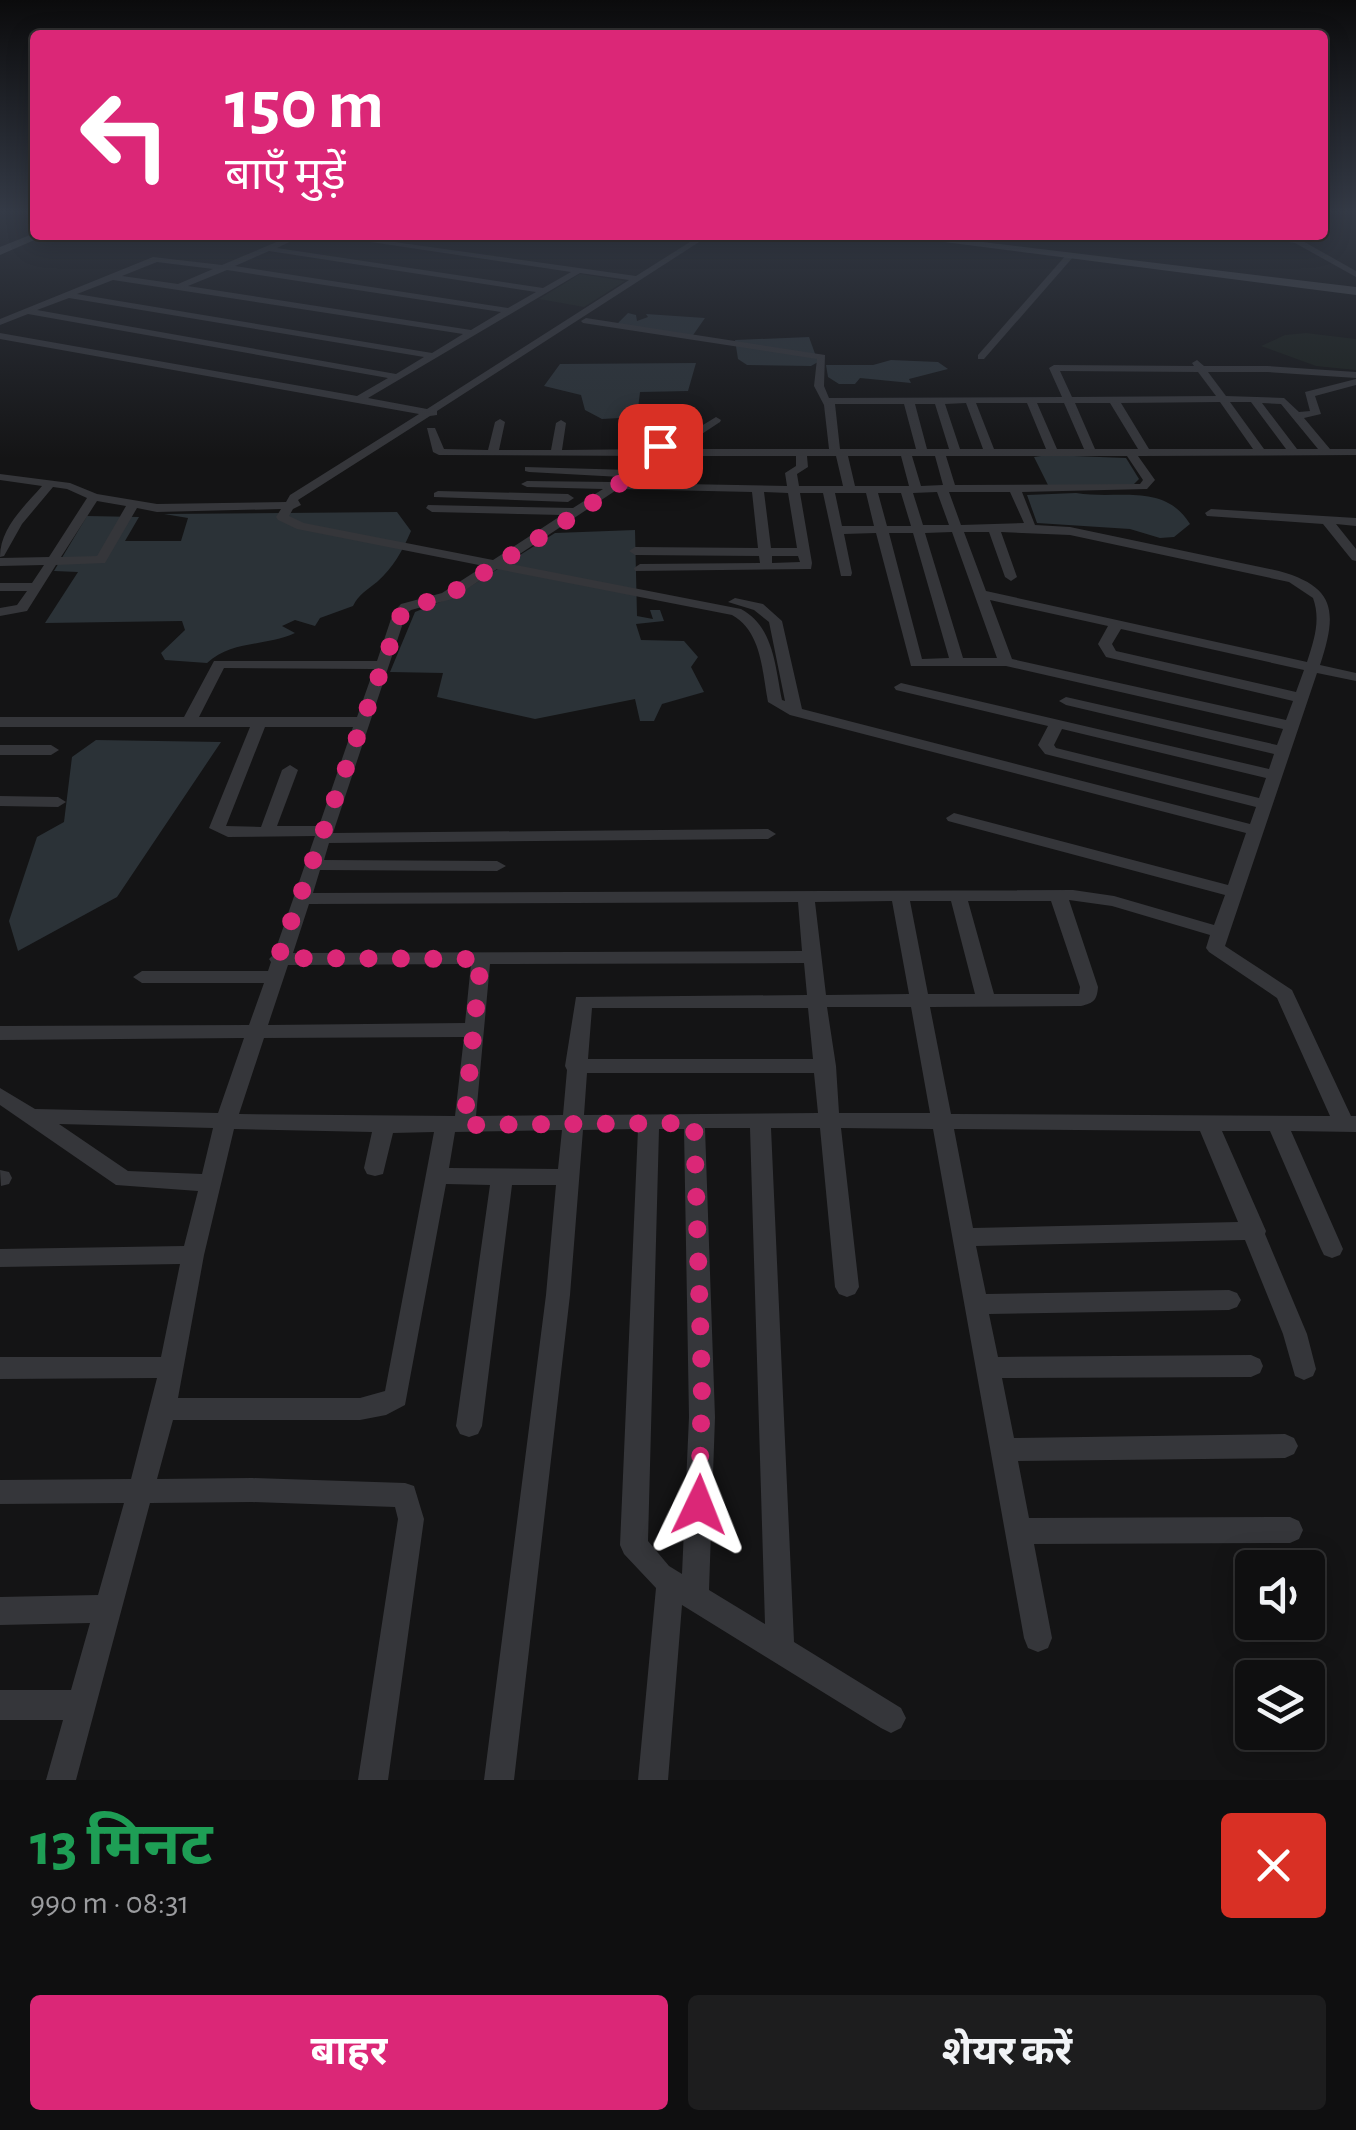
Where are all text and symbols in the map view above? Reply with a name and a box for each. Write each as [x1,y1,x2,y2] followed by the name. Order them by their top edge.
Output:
[60,70,190,200] icon: left
[225,71,384,141] text: 150 m
[225,153,346,198] text: बाएँ मुड़ें
[618,404,703,489] pin
[633,419,688,474] icon: arrive
[647,1453,751,1557] position arrow
[1235,1550,1325,1750] map controls
[1235,1550,1325,1640] button: sound
[1235,1660,1325,1750] button: layers
[1221,1813,1326,1918] button: close
[30,1816,212,1876] text: 13 मिनट
[30,1887,189,1919] text: 990 m · 08:31
[30,1995,668,2110] button: बाहर
[688,1995,1326,2110] button: शेयर करें

